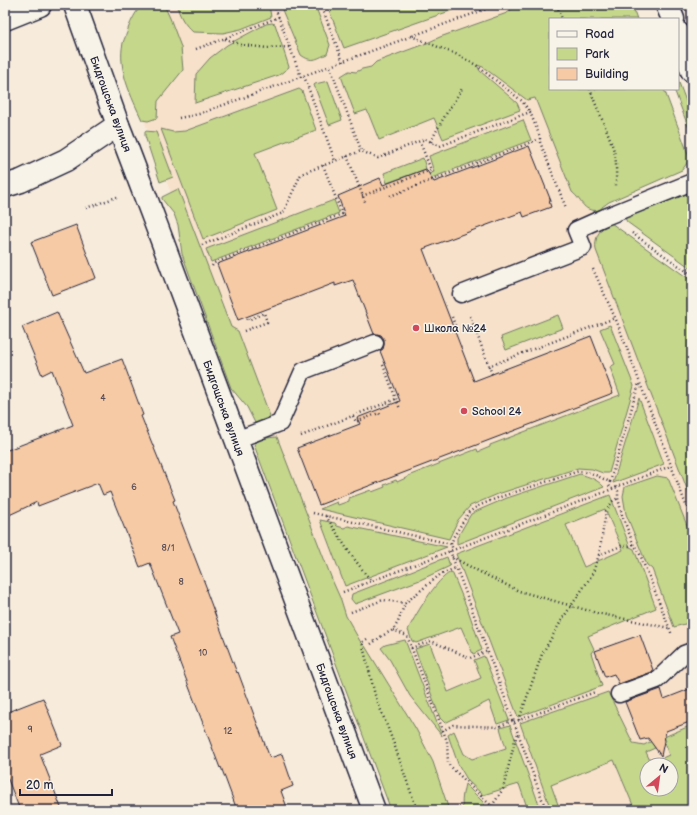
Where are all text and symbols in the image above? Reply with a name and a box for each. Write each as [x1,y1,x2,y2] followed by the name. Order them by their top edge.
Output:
[549,18,679,90] legend
[585,27,614,42] text: Road
[585,47,609,62] text: Park
[87,54,134,154] street label: Бидгощська вулиця
[585,67,629,82] text: Building
[424,322,487,335] place label: Школа №24
[411,323,421,333] marker: Школа №24
[200,358,247,458] street label: Бидгощська вулиця
[100,393,106,404] house number: 4
[472,405,522,418] place label: School 24
[459,406,469,416] marker: School 24
[131,482,137,493] house number: 6
[162,543,174,554] house number: 8/1
[178,577,184,588] house number: 8
[199,648,207,659] house number: 10
[313,661,360,761] street label: Бидгощська вулиця
[27,724,33,735] house number: 9
[224,726,233,737] house number: 12
[639,757,679,797] north arrow
[657,761,670,776] text: N
[20,771,112,797] scale bar
[26,778,53,793] text: 20 m

